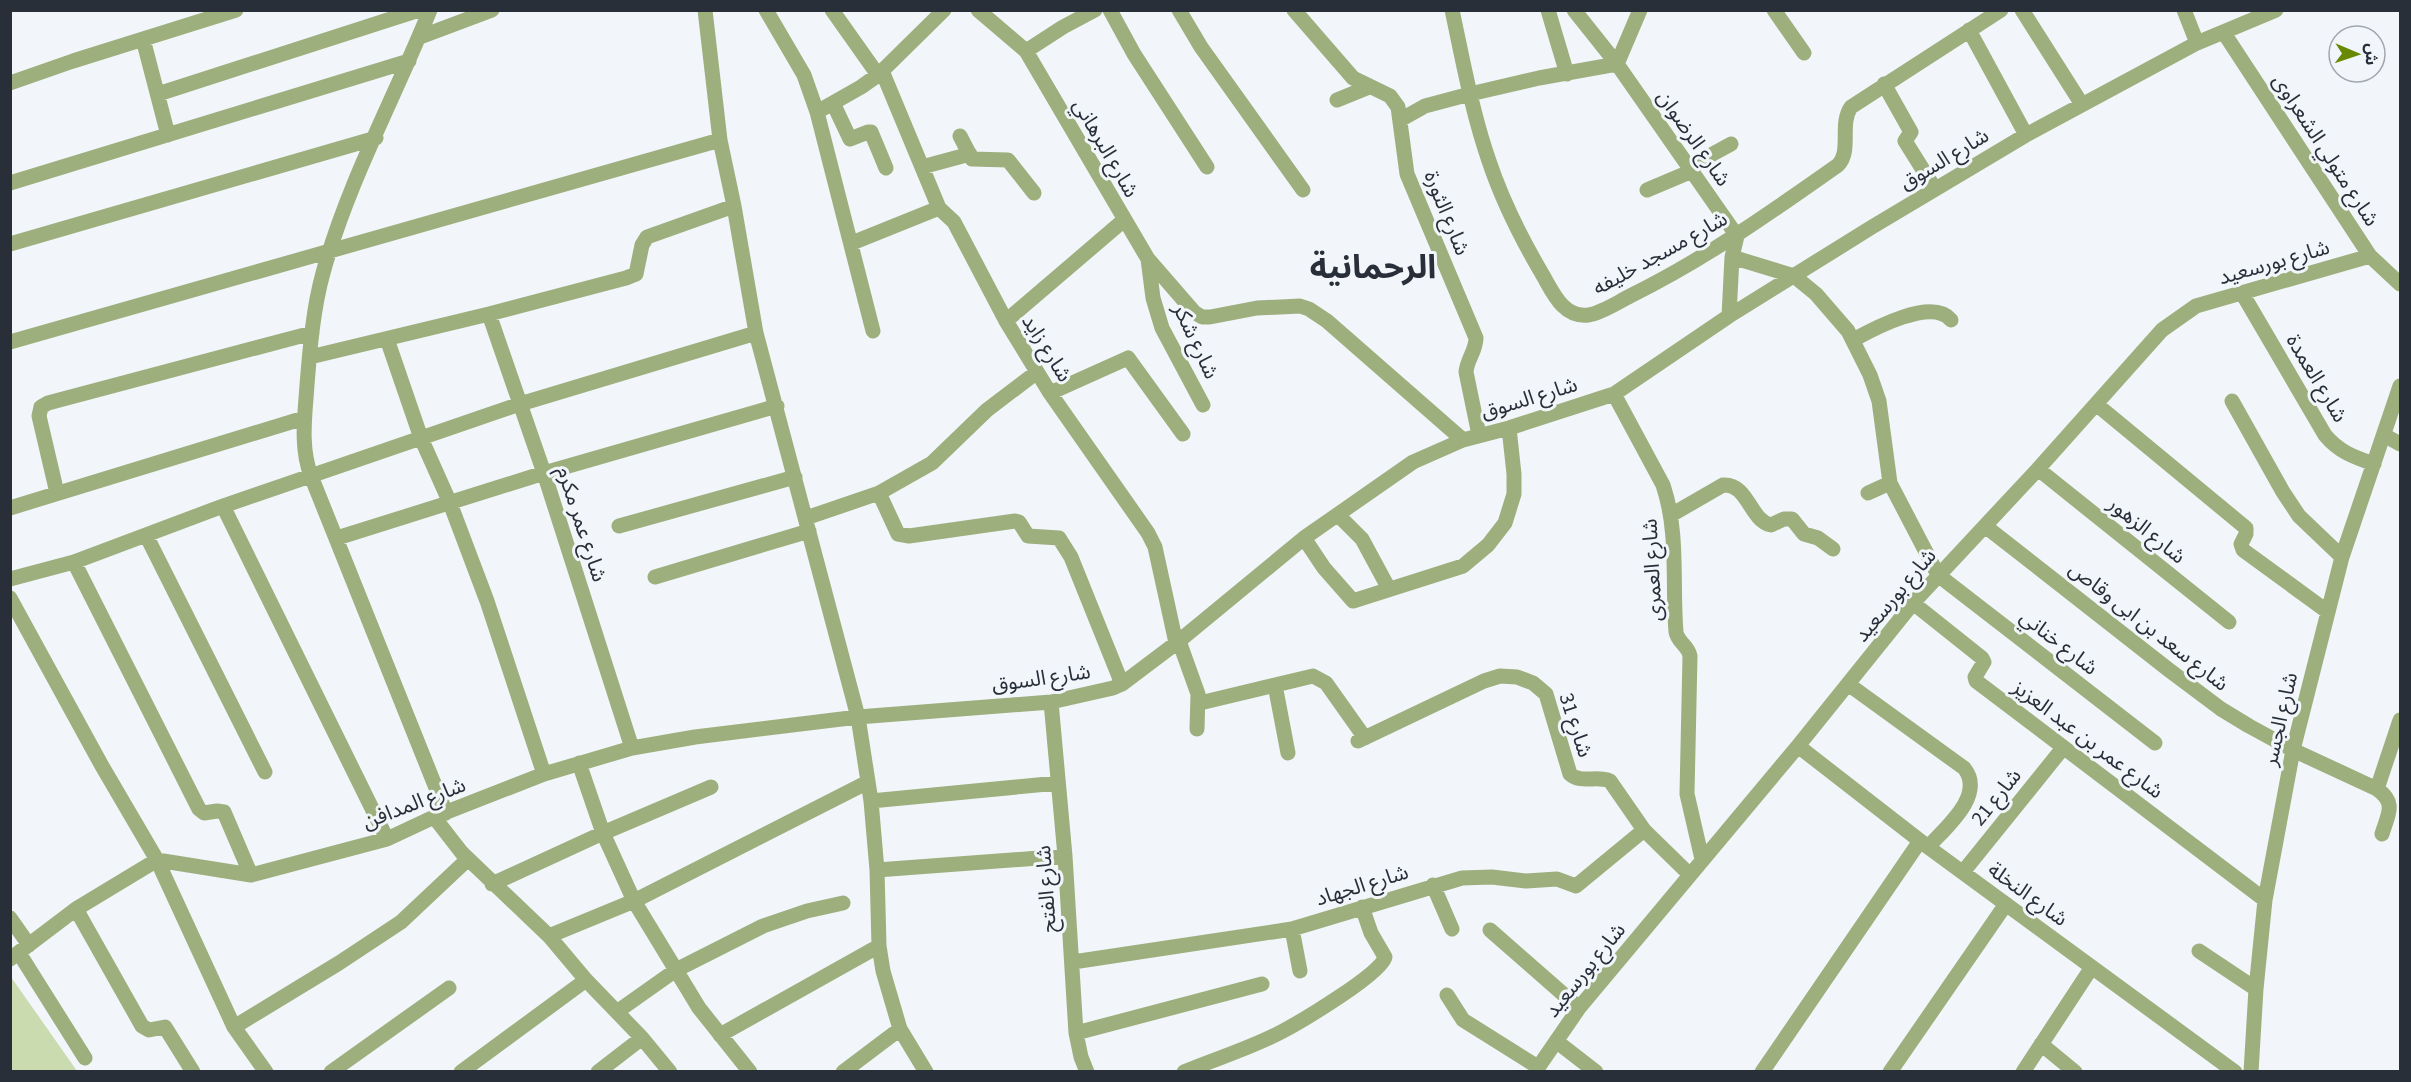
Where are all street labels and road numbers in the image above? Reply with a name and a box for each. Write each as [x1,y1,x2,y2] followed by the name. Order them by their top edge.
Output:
[2265,68,2387,233] street label: شارع متولي الشعراوى
[1650,84,1738,192] street label: شارع الرضوان
[1065,93,1146,203] street label: شارع البرهاني
[1894,120,1994,198] street label: شارع السوق
[1416,166,1478,260] street label: شارع الثورة
[1587,204,1733,302] street label: شارع مسجد خليفه
[2215,232,2333,292] street label: شارع بورسعيد
[1165,297,1227,384] street label: شارع شكر
[1014,308,1080,388] street label: شارع زايد
[2279,328,2355,428] street label: شارع العمدة
[1477,369,1581,427] street label: شارع السوق
[548,462,615,586] street label: شارع عمر مكرم
[2101,489,2192,571] street label: شارع الزهور
[1634,518,1670,622] street label: شارع العمرى
[1847,542,1943,648] street label: شارع بورسعيد
[2063,554,2235,698] street label: شارع سعد بن ابى وقاص
[2013,602,2104,683] street label: شارع خناني
[990,656,1092,700] street label: شارع السوق
[2254,669,2305,770] street label: شارع الجسر
[2005,672,2170,806] street label: شارع عمر بن عبد العزيز
[1552,689,1600,761] street label: شارع 31
[1964,762,2028,832] street label: شارع 21
[358,770,470,836] street label: شارع المدافن
[1028,844,1064,934] street label: شارع الفتح
[1982,855,2074,933] street label: شارع النخلة
[1312,857,1412,913] street label: شارع الجهاد
[1537,916,1633,1024] street label: شارع بورسعيد

